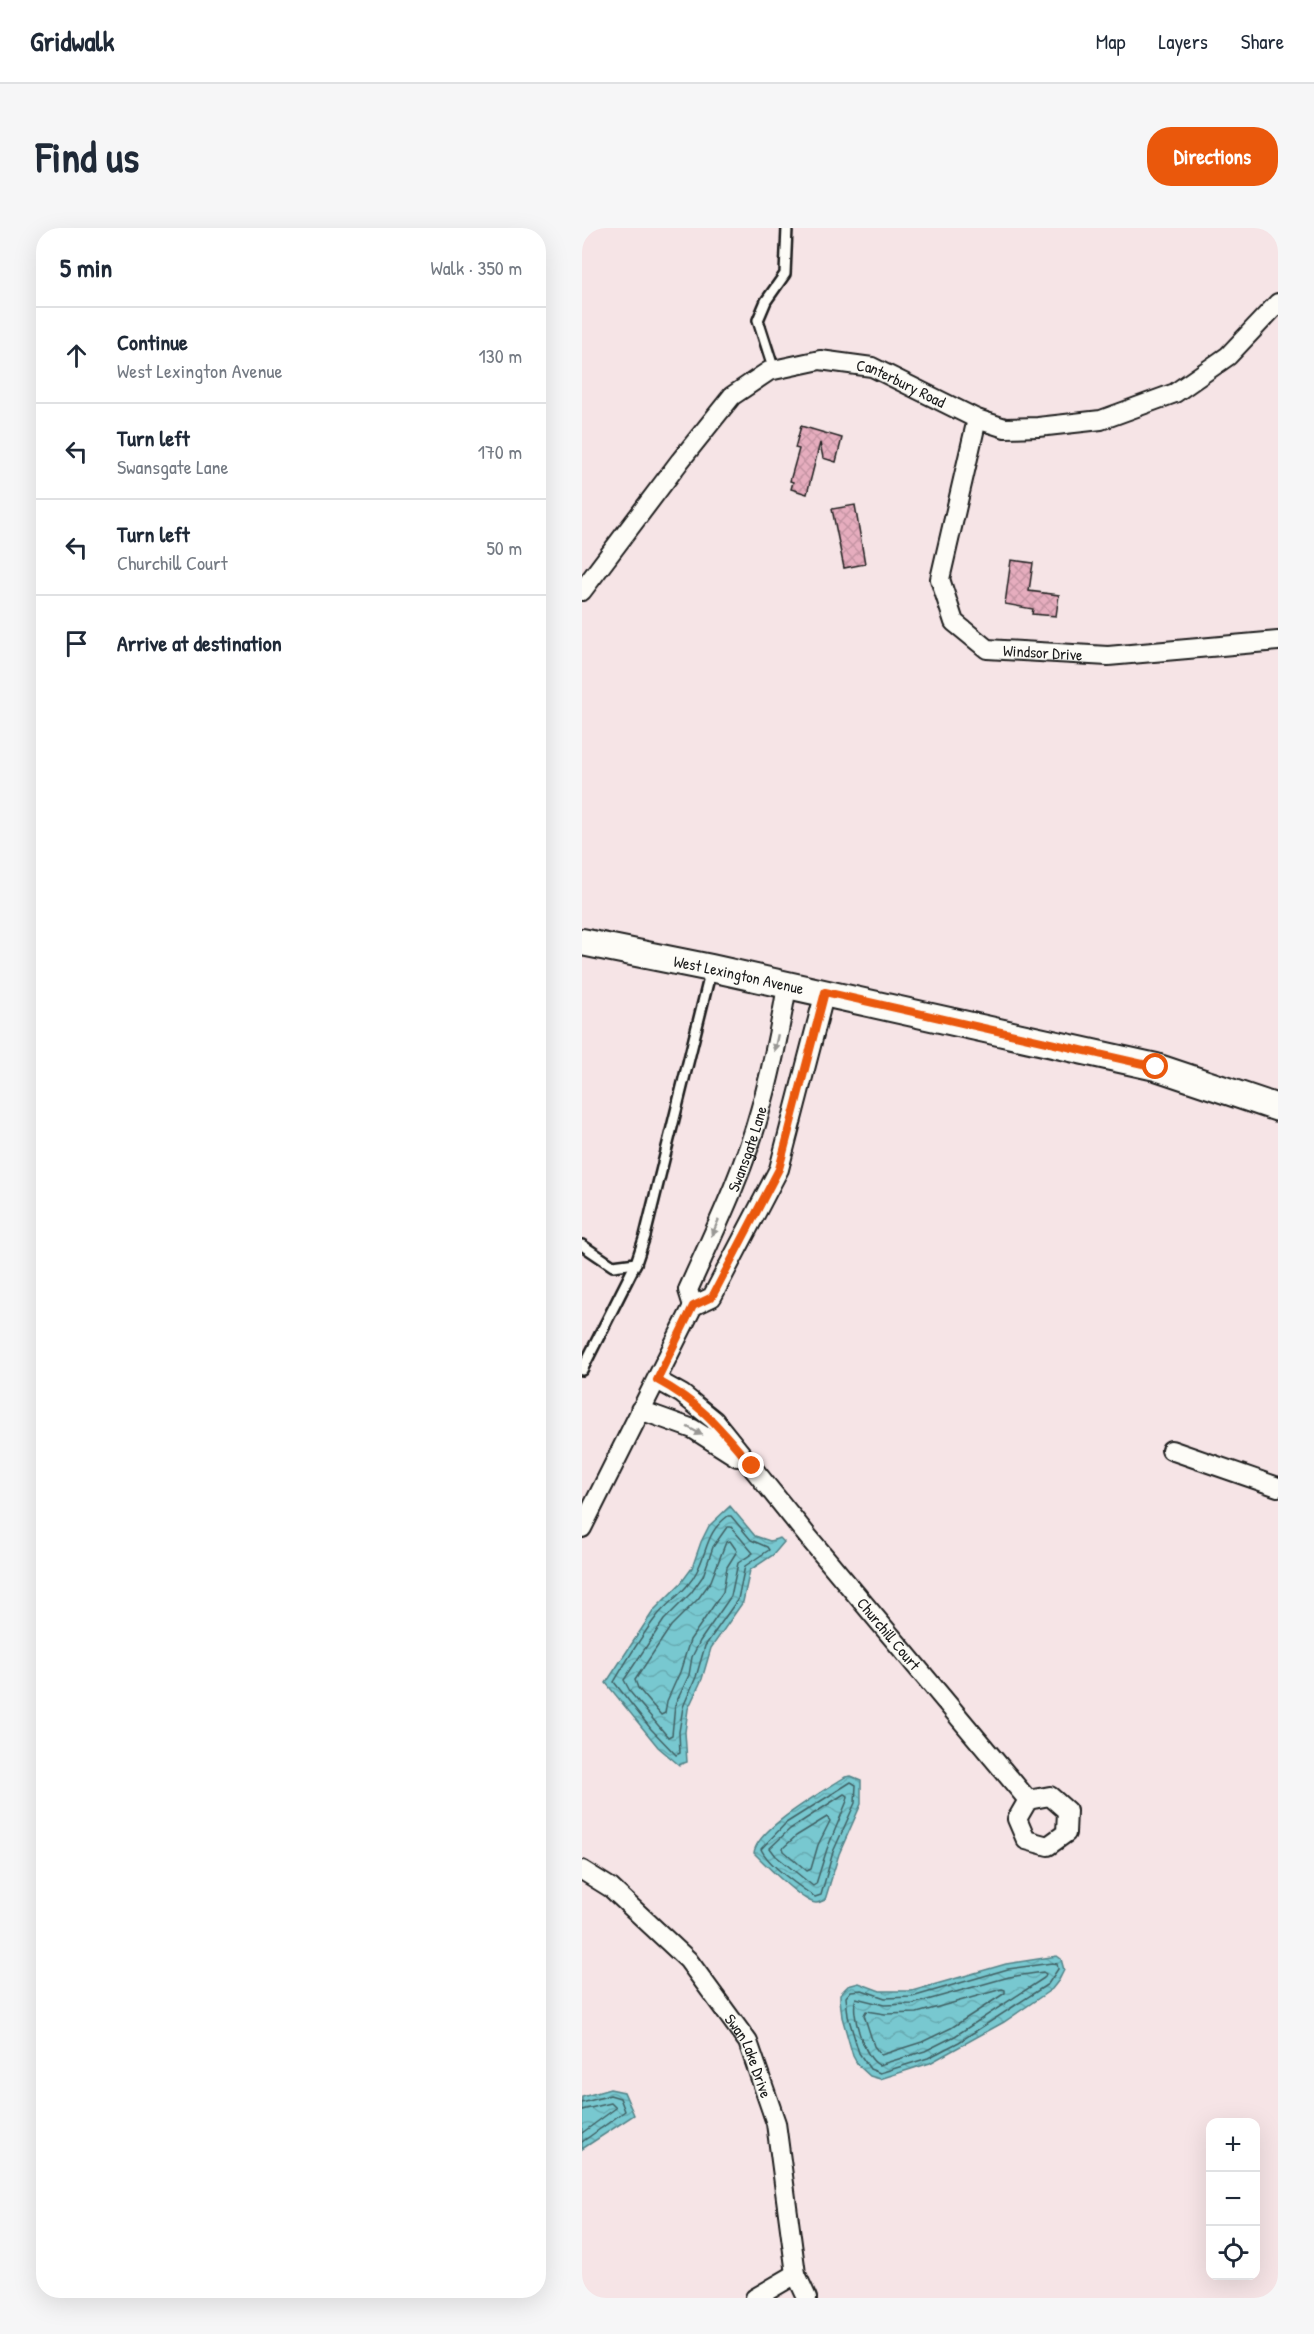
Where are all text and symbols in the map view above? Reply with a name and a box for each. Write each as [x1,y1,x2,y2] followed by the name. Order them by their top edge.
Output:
[30,22,114,60] text: Gridwalk
[1096,27,1125,56] text: Map
[1158,27,1208,56] text: Layers
[1241,27,1284,56] text: Share
[1147,127,1278,186] button: Directions
[36,128,139,185] text: Find us
[60,250,112,285] text: 5 min
[430,254,522,281] text: Walk · 350 m
[117,327,188,357] text: Continue
[60,339,93,372] icon: ahead
[479,342,522,369] text: 130 m
[855,354,949,413] street label: Canterbury Road
[117,357,283,384] text: West Lexington Avenue
[117,423,190,453] text: Turn left
[60,435,93,468] icon: left
[478,438,522,465] text: 170 m
[117,453,228,480] text: Swansgate Lane
[117,519,190,549] text: Turn left
[60,531,93,564] icon: left
[486,534,522,561] text: 50 m
[117,549,228,576] text: Churchill Court
[60,627,93,660] icon: arrive
[117,628,282,658] text: Arrive at destination
[1002,639,1084,666] street label: Windsor Drive
[672,950,806,999] street label: West Lexington Avenue
[771,1034,781,1052] one-way arrow
[1142,1053,1168,1079] route start
[722,1103,772,1195] street label: Swansgate Lane
[710,1219,719,1237] one-way arrow
[686,1426,703,1436] one-way arrow
[738,1452,764,1478] route end
[852,1593,926,1675] street label: Churchill Court
[720,2009,778,2101] street label: Swan Lake Drive
[1206,2118,1260,2280] map controls
[1206,2118,1260,2172] button: +
[1206,2172,1260,2226] button: −
[1206,2226,1260,2280] button: locate

